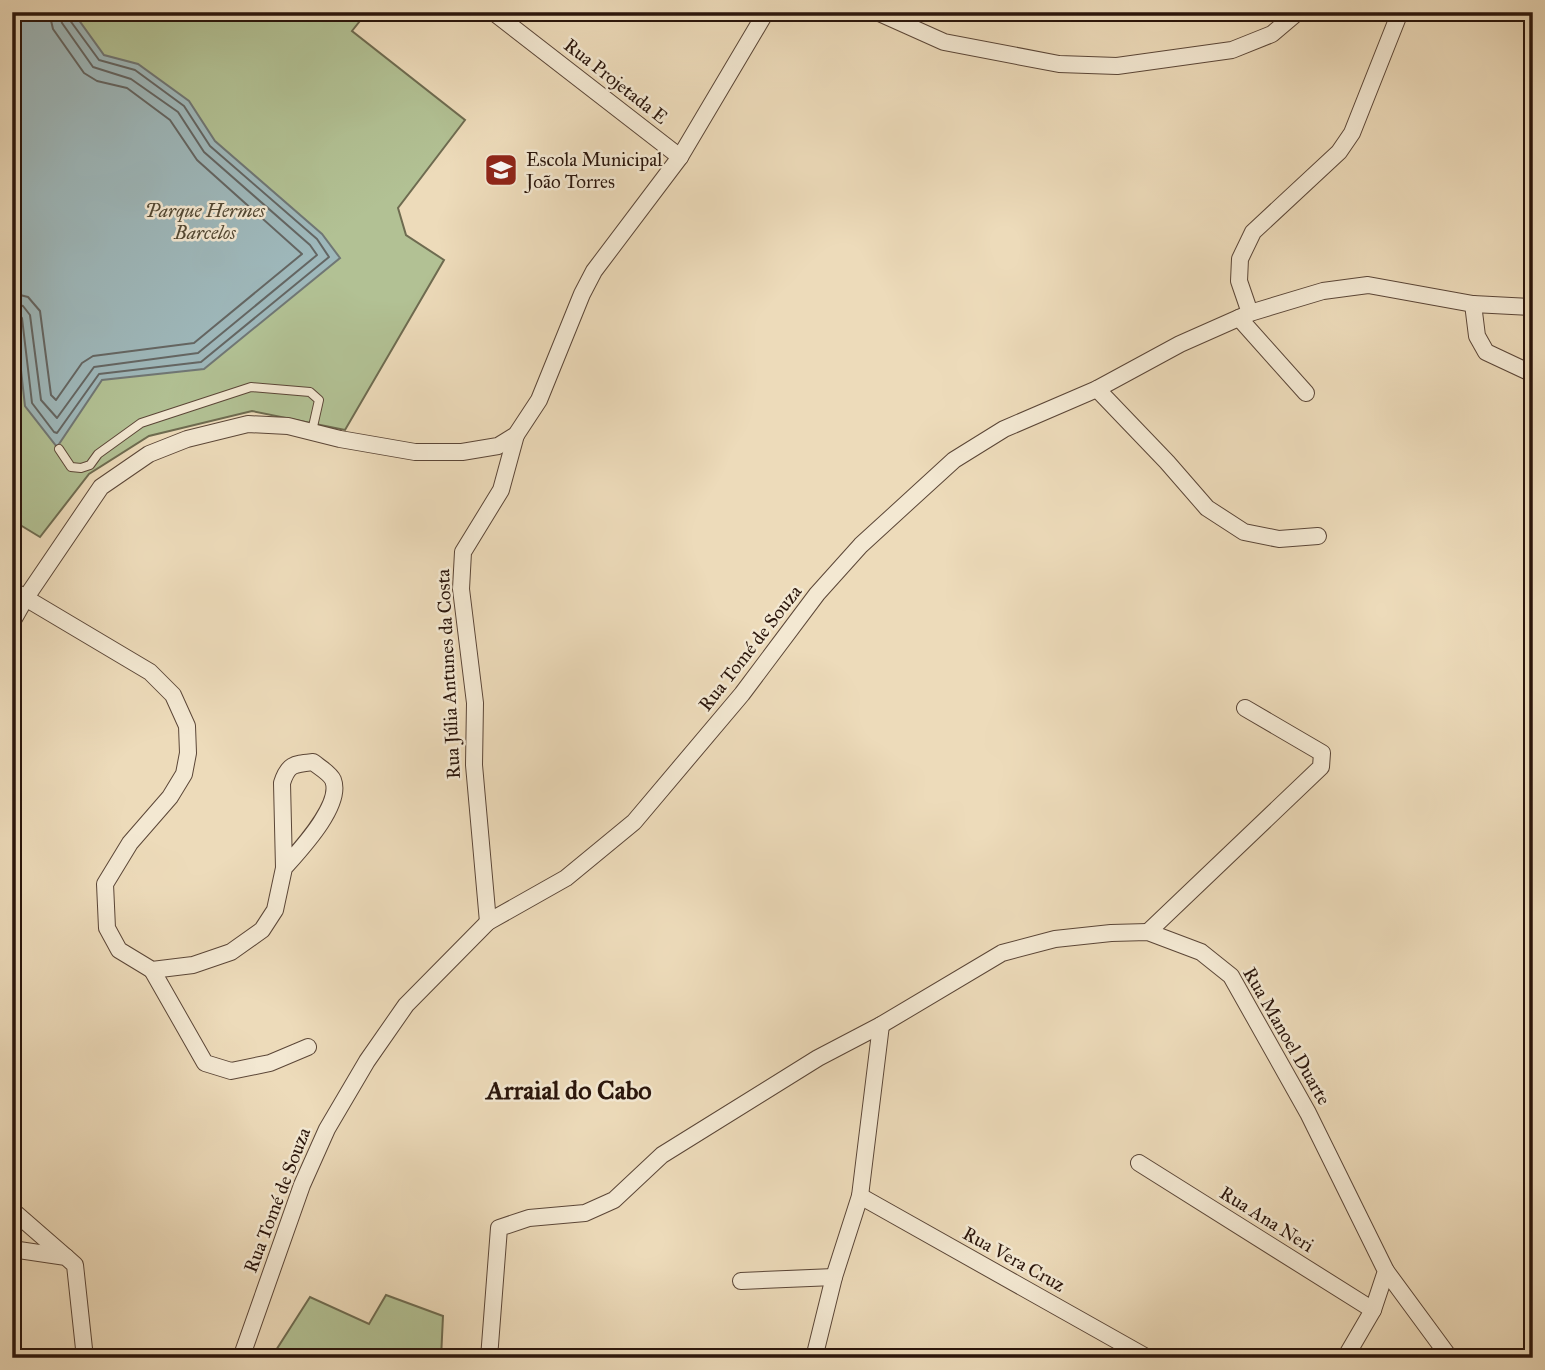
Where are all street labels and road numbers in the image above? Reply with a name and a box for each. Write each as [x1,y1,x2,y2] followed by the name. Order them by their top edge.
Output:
[559,33,673,129] street label: Rua Projetada E
[431,567,466,780] street label: Rua Júlia Antunes da Costa
[694,580,807,716] street label: Rua Tomé de Souza
[1238,963,1336,1109] street label: Rua Manoel Duarte
[239,1123,316,1276] street label: Rua Tomé de Souza
[1216,1181,1318,1257] street label: Rua Ana Neri
[959,1221,1069,1297] street label: Rua Vera Cruz

